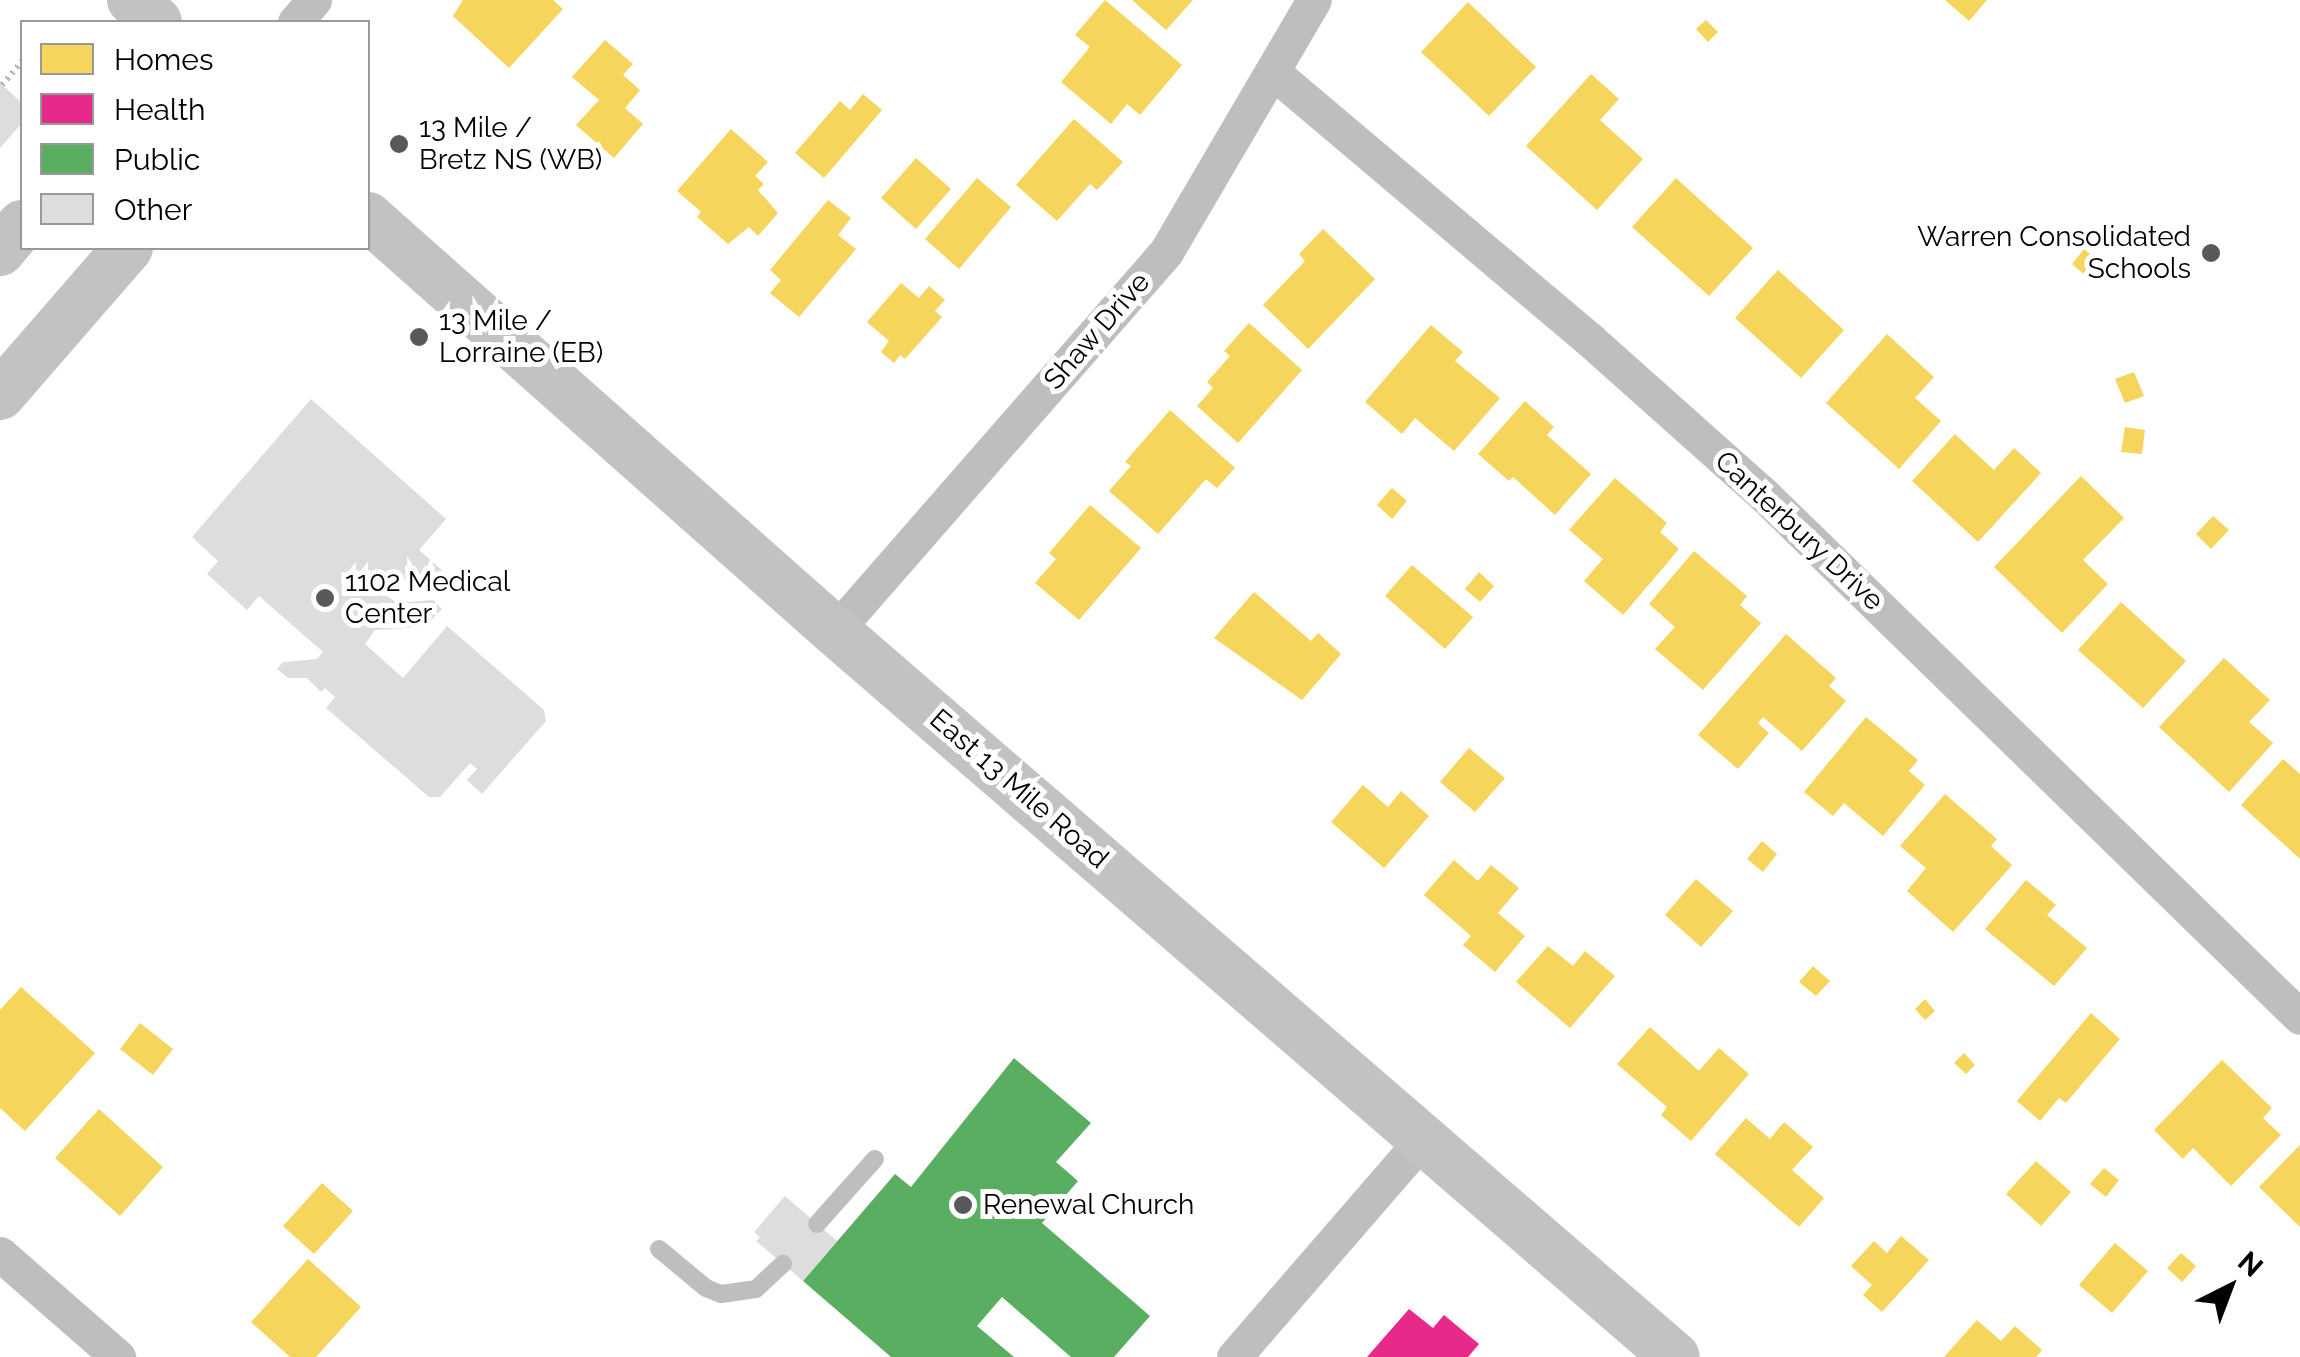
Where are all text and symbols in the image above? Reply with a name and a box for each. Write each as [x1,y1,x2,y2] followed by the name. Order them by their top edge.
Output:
[20,20,370,250] legend
[114,42,213,77] text: Homes
[114,92,206,127] text: Health
[419,111,602,177] place label: 13 Mile / Bretz NS (WB)
[388,133,410,155] marker: 13 Mile / Bretz NS (WB)
[114,142,200,177] text: Public
[114,192,192,227] text: Other
[1917,220,2191,286] place label: Warren Consolidated Schools
[2200,242,2222,264] marker: Warren Consolidated Schools
[1037,265,1157,397] street label: Shaw Drive
[439,304,603,370] place label: 13 Mile / Lorraine (EB)
[408,326,430,348] marker: 13 Mile / Lorraine (EB)
[1707,444,1891,618] street label: Canterbury Drive
[345,565,510,631] place label: 1102 Medical Center
[314,587,336,609] marker: 1102 Medical Center
[923,702,1115,876] street label: East 13 Mile Road
[983,1188,1195,1222] place label: Renewal Church
[952,1194,974,1216] marker: Renewal Church
[2180,1237,2280,1337] north arrow
[2231,1245,2269,1284] text: N

